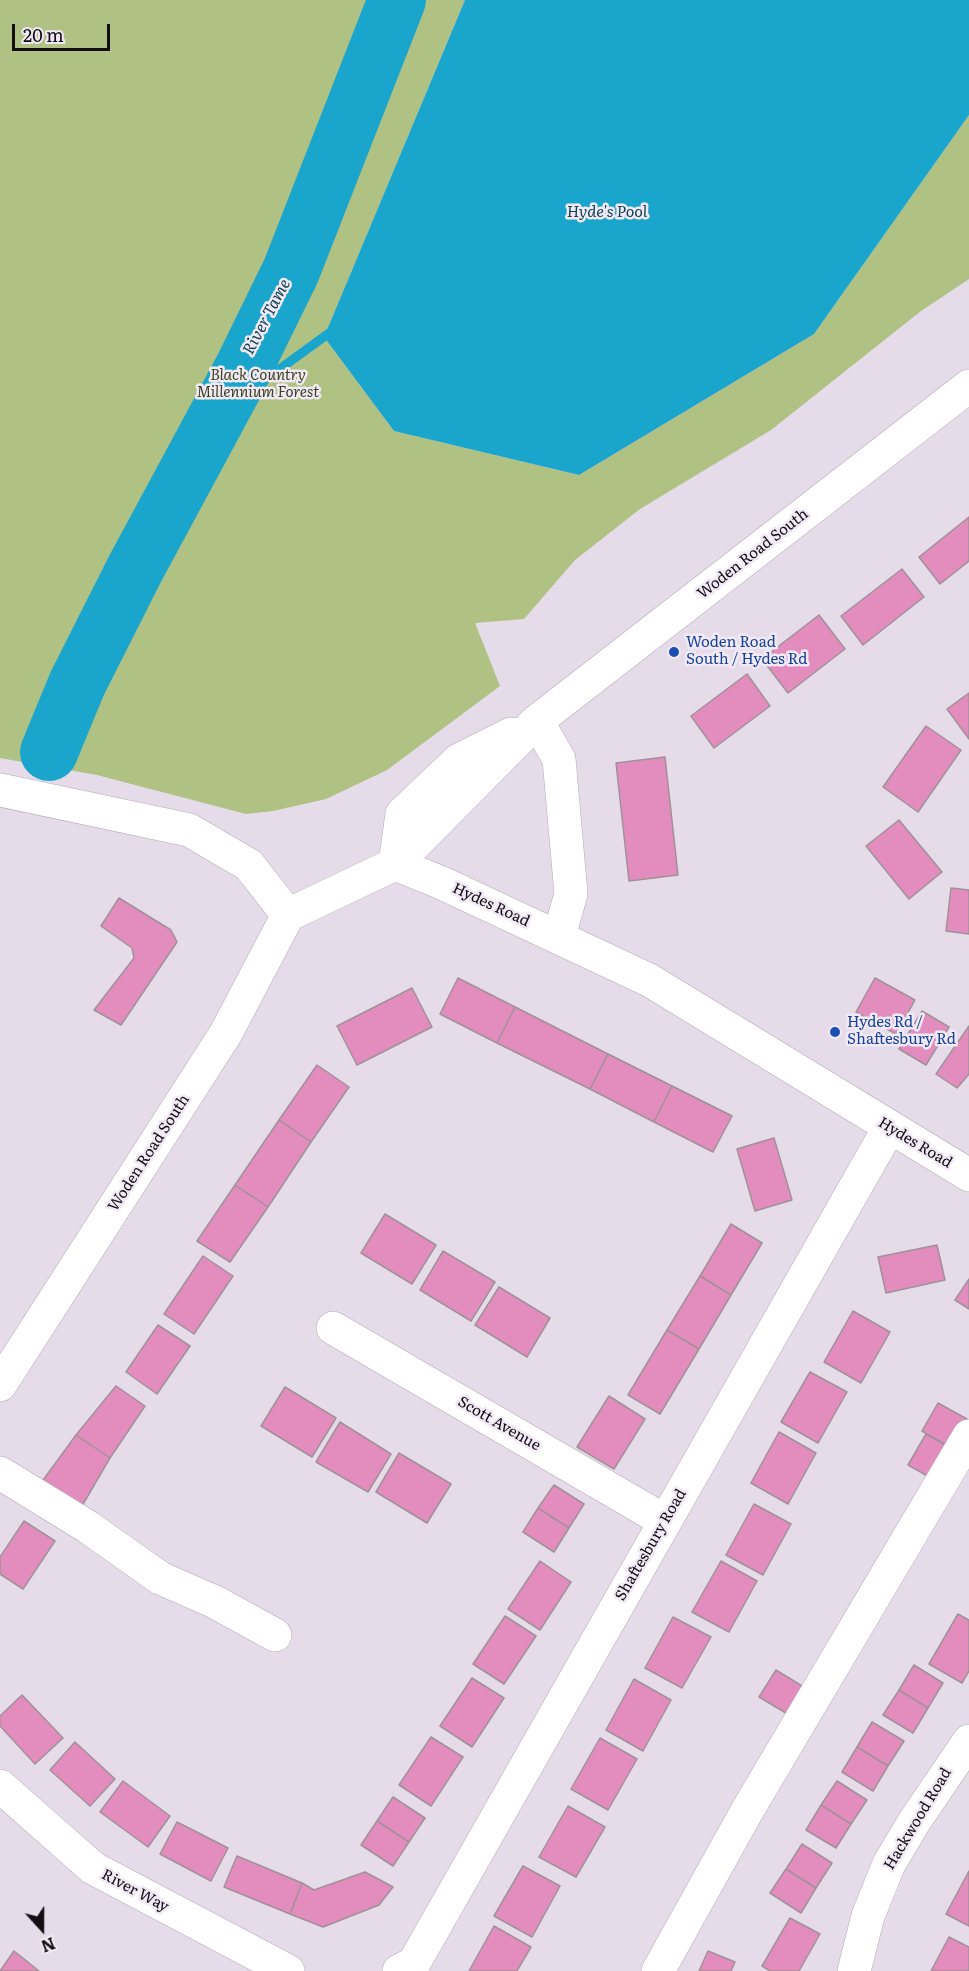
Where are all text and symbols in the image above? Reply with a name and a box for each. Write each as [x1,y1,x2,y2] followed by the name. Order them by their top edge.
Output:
[15,12,112,50] scale bar
[23,21,64,48] text: 20 m
[567,202,647,222] water label: Hyde's Pool
[239,276,295,358] water label: River Tame
[197,367,319,402] park label: Black Country Millennium Forest
[694,505,812,603] street label: Woden Road South
[686,634,807,669] place label: Woden Road South / Hydes Rd
[667,645,681,659] marker: Woden Road South / Hydes Rd
[450,879,532,931] street label: Hydes Road
[847,1014,956,1049] place label: Hydes Rd / Shaftesbury Rd
[828,1025,842,1039] marker: Hydes Rd / Shaftesbury Rd
[105,1091,193,1215] street label: Woden Road South
[875,1114,955,1172] street label: Hydes Road
[454,1393,544,1455] street label: Scott Avenue
[612,1486,690,1604] street label: Shaftesbury Road
[880,1765,956,1873] street label: Hackwood Road
[98,1866,172,1916] street label: River Way
[12,1899,72,1959] north arrow
[38,1932,59,1959] text: N

